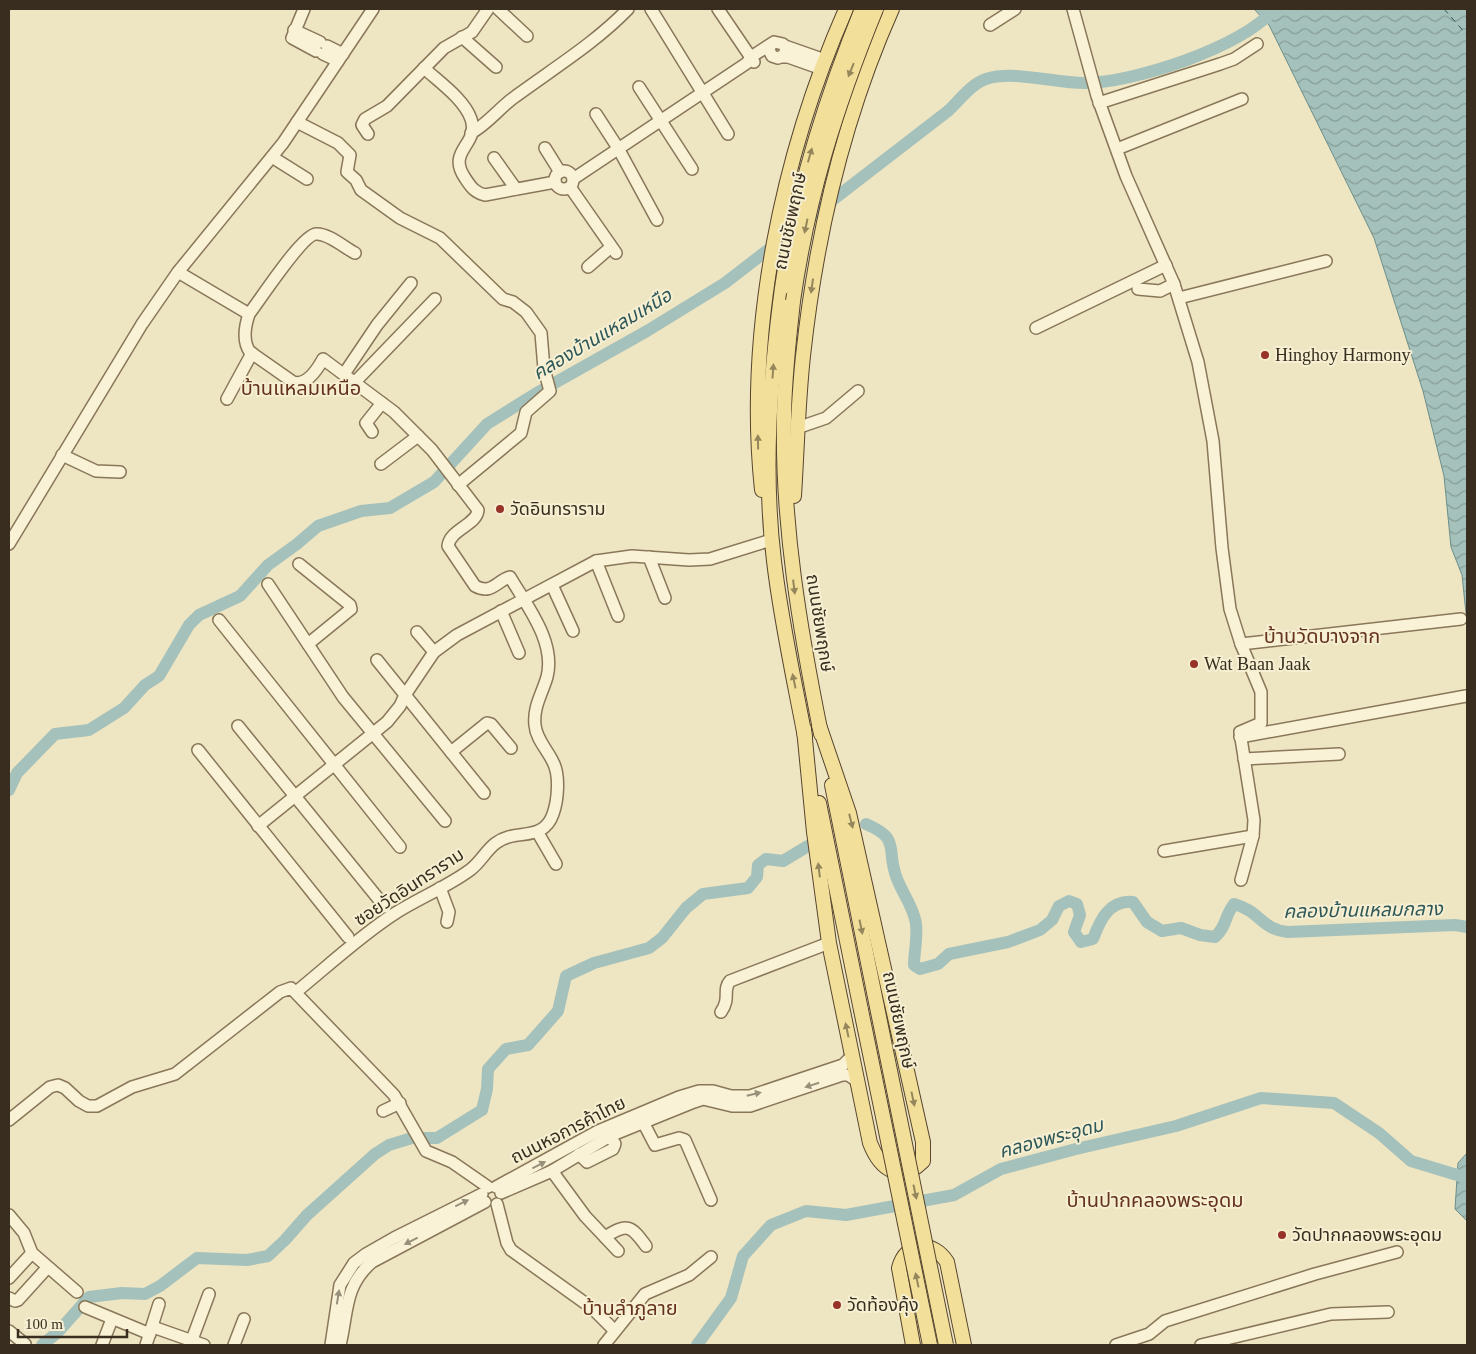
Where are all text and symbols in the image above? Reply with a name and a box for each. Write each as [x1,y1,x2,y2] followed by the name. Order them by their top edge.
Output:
[847,63,855,78] one-way arrow
[806,147,814,162] one-way arrow
[770,170,810,272] street label: ถนนชัยพฤกษ์
[802,218,810,233] one-way arrow
[807,279,815,295] one-way arrow
[529,284,676,384] water label: คลองบ้านแหลมเหนือ
[1275,345,1410,365] place label: Hinghoy Harmony
[1259,349,1271,361] marker: Hinghoy Harmony
[769,363,777,379] one-way arrow
[241,377,361,399] district label: บ้านแหลมเหนือ
[754,434,762,450] one-way arrow
[510,499,606,519] place label: วัดอินทราราม
[494,503,506,515] marker: วัดอินทราราม
[802,572,838,674] street label: ถนนชัยพฤกษ์
[790,579,798,595] one-way arrow
[1264,625,1380,647] district label: บ้านวัดบางจาก
[1204,654,1311,674] place label: Wat Baan Jaak
[1188,658,1200,670] marker: Wat Baan Jaak
[789,672,797,688] one-way arrow
[847,813,855,828] one-way arrow
[350,844,468,930] street label: ซอยวัดอินทราราม
[814,862,822,878] one-way arrow
[1283,898,1444,922] water label: คลองบ้านแหลมกลาง
[857,919,865,934] one-way arrow
[879,969,919,1071] street label: ถนนชัยพฤกษ์
[843,1022,851,1038] one-way arrow
[805,1082,820,1090] one-way arrow
[746,1090,761,1098] one-way arrow
[909,1091,917,1107] one-way arrow
[507,1092,629,1168] street label: ถนนหอการค้าไทย
[997,1114,1107,1163] water label: คลองพระอุดม
[532,1161,546,1169] one-way arrow
[911,1184,919,1199] one-way arrow
[1066,1189,1244,1212] district label: บ้านปากคลองพระอุดม
[455,1199,469,1207] one-way arrow
[1292,1225,1442,1246] place label: วัดปากคลองพระอุดม
[1276,1229,1288,1241] marker: วัดปากคลองพระอุดม
[403,1237,418,1245] one-way arrow
[913,1273,921,1288] one-way arrow
[334,1289,342,1305] one-way arrow
[847,1295,919,1316] place label: วัดท้องคุ้ง
[582,1297,678,1321] district label: บ้านลำภูลาย
[831,1299,843,1311] marker: วัดท้องคุ้ง
[18,1306,126,1338] scale bar
[25,1316,63,1332] text: 100 m

